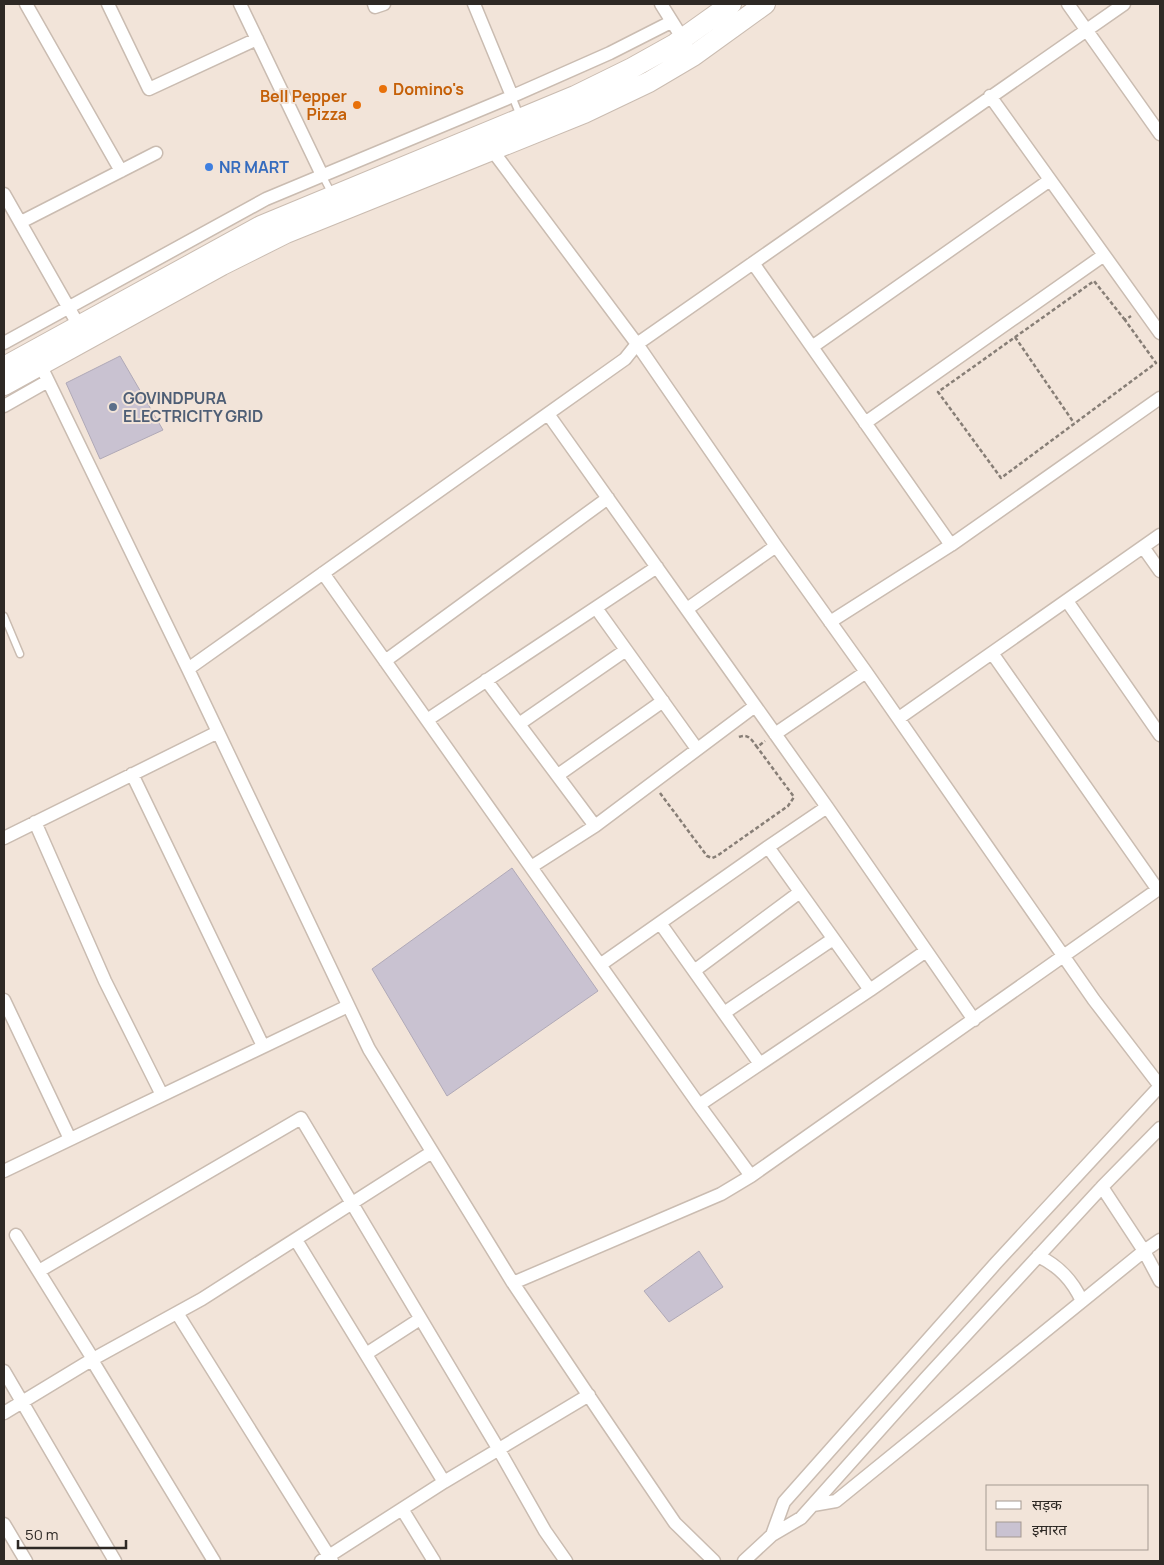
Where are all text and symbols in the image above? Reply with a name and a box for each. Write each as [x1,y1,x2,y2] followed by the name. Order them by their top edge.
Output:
[393,78,464,100] place label: Domino's
[377,83,389,95] marker: Domino's
[260,85,347,125] place label: Bell Pepper Pizza
[351,99,363,111] marker: Bell Pepper Pizza
[219,156,289,178] place label: NR MART
[203,161,215,173] marker: NR MART
[123,387,263,427] place label: GOVINDPURA ELECTRICITY GRID
[107,401,119,413] marker: GOVINDPURA ELECTRICITY GRID
[986,1485,1149,1550] legend
[1032,1494,1062,1515] text: सड़क
[18,1518,125,1550] scale bar
[1032,1519,1067,1540] text: इमारत
[25,1524,59,1545] text: 50 m

